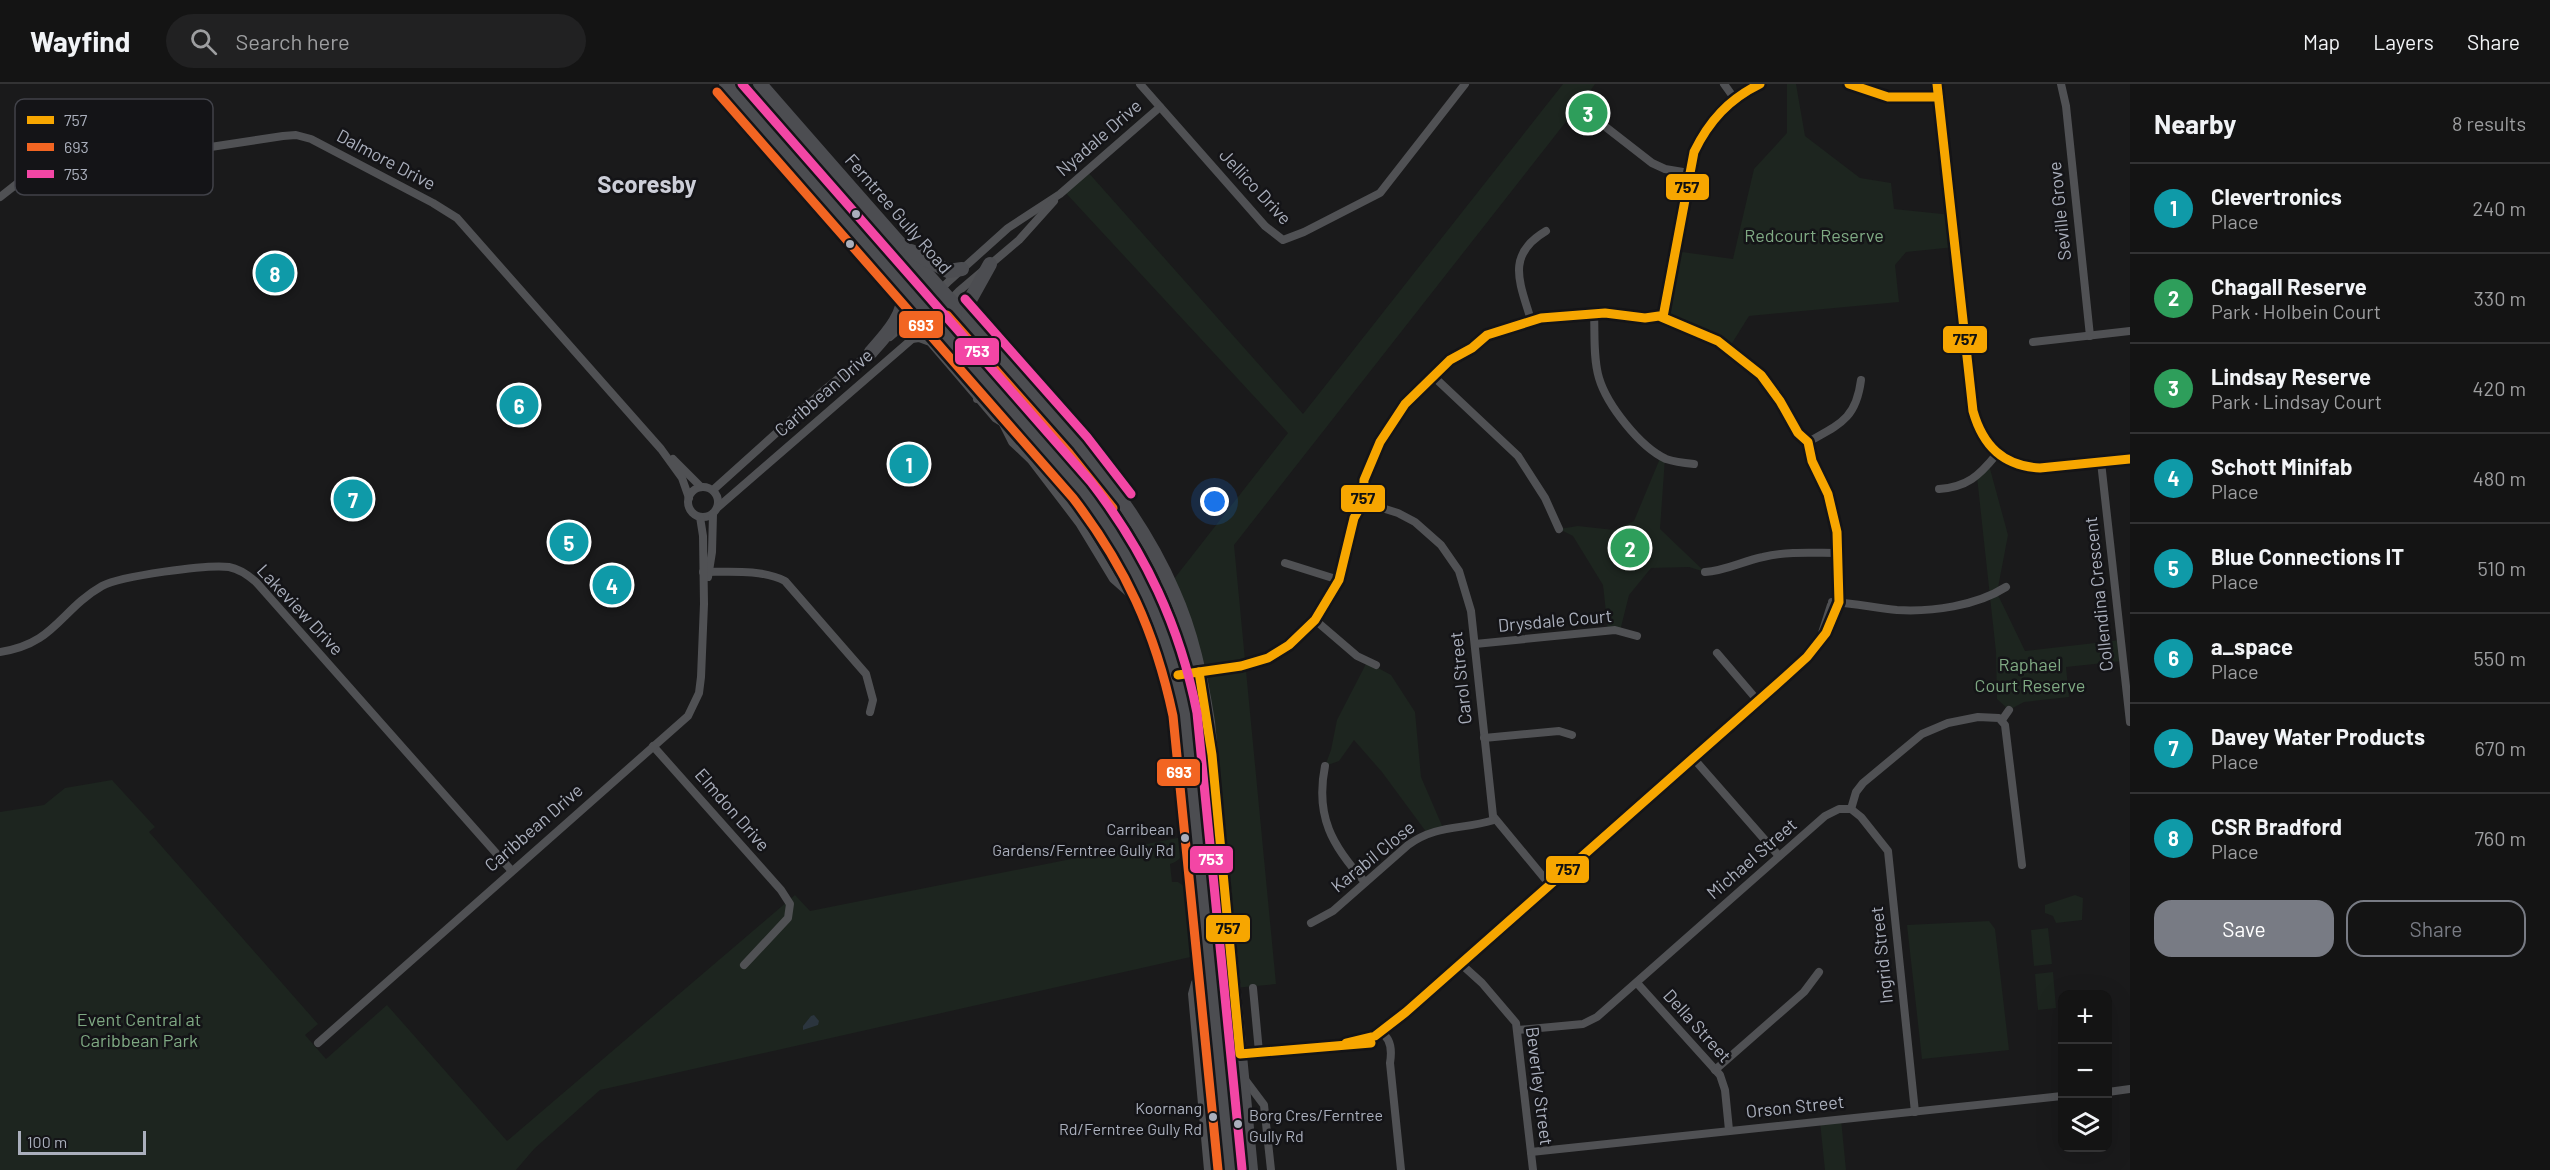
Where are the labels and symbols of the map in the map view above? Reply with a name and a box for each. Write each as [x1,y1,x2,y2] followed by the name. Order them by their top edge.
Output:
[1568,90,1608,135] pin: 3
[1051,94,1146,180] street label: Nyadale Drive
[15,99,213,195] legend
[64,110,88,129] text: 757
[333,124,440,194] street label: Dalmore Drive
[64,137,89,156] text: 693
[1215,144,1296,229] street label: Jellico Drive
[841,149,957,278] street label: Ferntree Gully Road
[2043,161,2075,262] street label: Seville Grove
[64,164,88,183] text: 753
[597,169,697,198] district label: Scoresby
[1665,173,1710,201] line badge: 757
[1675,177,1699,196] text: 757
[850,208,862,220] unlabelled marker
[1744,224,1884,246] park label: Redcourt Reserve
[844,238,856,250] unlabelled marker
[256,250,294,296] pin: 8
[898,310,944,339] line badge: 693
[908,315,934,334] text: 693
[1942,325,1988,354] line badge: 757
[1953,329,1977,348] text: 757
[954,337,1000,366] line badge: 753
[964,341,990,360] text: 753
[770,344,877,441] street label: Caribbean Drive
[500,382,538,428] pin: 6
[890,442,928,487] pin: 1
[334,476,372,522] pin: 7
[1340,484,1386,513] line badge: 757
[1200,487,1229,516] your location
[1351,488,1375,507] text: 757
[2079,516,2117,673] street label: Collendina Crescent
[550,520,588,564] pin: 5
[1610,526,1650,570] pin: 2
[253,559,349,659] street label: Lakeview Drive
[592,562,632,608] pin: 4
[1497,604,1613,636] street label: Drysdale Court
[1444,631,1476,726] street label: Carol Street
[1975,653,2085,696] park label: Raphael Court Reserve
[1156,758,1201,787] line badge: 693
[1166,762,1192,781] text: 693
[691,763,775,855] street label: Elmdon Drive
[480,779,587,876] street label: Caribbean Drive
[1702,813,1801,903] street label: Michael Street
[1326,816,1419,897] street label: Karabil Close
[992,819,1174,859] place label: Carribean Gardens/Ferntree Gully Rd
[1179,832,1191,844] marker: Carribean Gardens/Ferntree Gully Rd
[1189,845,1234,874] line badge: 753
[1198,849,1224,868] text: 753
[1545,855,1590,884] line badge: 757
[1556,859,1580,878] text: 757
[1865,905,1897,1005] street label: Ingrid Street
[1205,914,1251,943] line badge: 757
[1216,918,1240,937] text: 757
[1659,984,1736,1066] street label: Della Street
[77,1008,201,1051] park label: Event Central at Caribbean Park
[1522,1025,1558,1147] street label: Beverley Street
[1745,1090,1845,1122] street label: Orson Street
[1059,1098,1202,1138] place label: Koornang Rd/Ferntree Gully Rd
[1249,1105,1383,1145] place label: Borg Cres/Ferntree Gully Rd
[1207,1111,1219,1123] marker: Koornang Rd/Ferntree Gully Rd
[1232,1118,1244,1130] marker: Borg Cres/Ferntree Gully Rd
[18,1128,146,1156] scale bar

